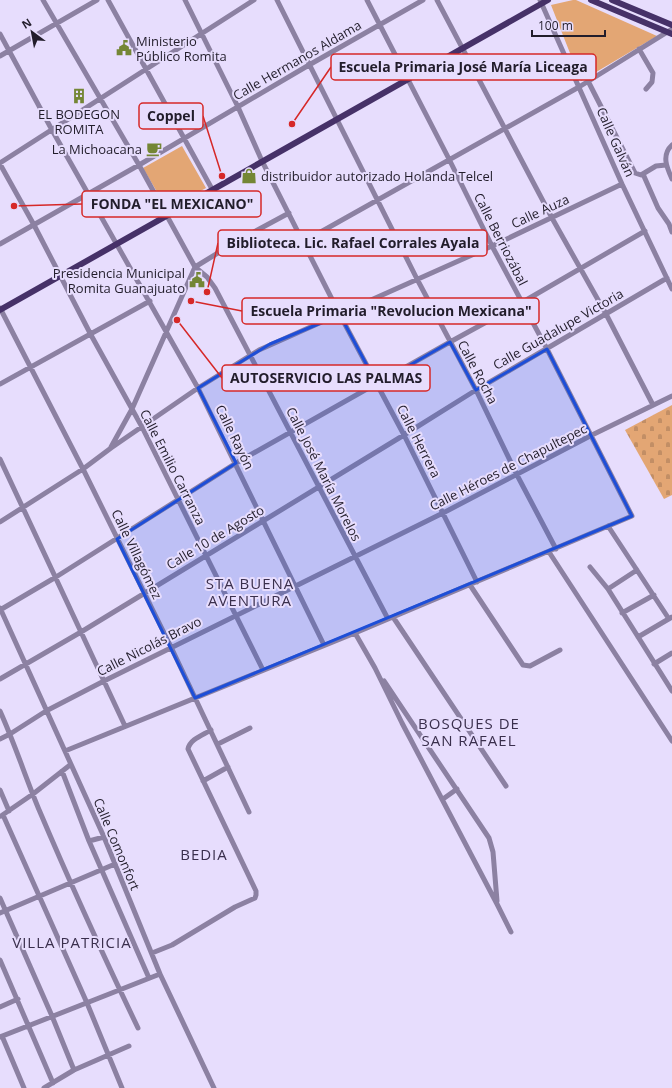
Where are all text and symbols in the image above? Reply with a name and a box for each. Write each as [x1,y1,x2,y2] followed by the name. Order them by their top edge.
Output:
[12,12,52,52] north arrow
[532,12,605,38] scale bar
[19,14,34,32] text: N
[230,16,364,104] street label: Calle Hermanos Aldama
[538,17,573,34] text: 100 m
[136,32,227,65] place label: Ministerio Público Romita
[115,39,133,57] public building icon: Ministerio Público Romita
[331,54,596,80] callout: Escuela Primaria José María Liceaga
[338,57,588,76] text: Escuela Primaria José María Liceaga
[70,87,88,105] building icon: EL BODEGON ROMITA
[139,103,203,129] callout: Coppel
[593,104,639,180] street label: Calle Galván
[38,105,120,138] place label: EL BODEGON ROMITA
[147,106,195,125] text: Coppel
[52,140,142,158] place label: La Michoacana
[145,140,163,158] cafe icon: La Michoacana
[240,167,258,185] shop icon: distribuidor autorizado Holanda Telcel
[261,167,493,185] place label: distribuidor autorizado Holanda Telcel
[470,190,532,288] street label: Calle Berriozábal
[508,190,572,232] street label: Calle Auza
[82,191,261,217] callout: FONDA "EL MEXICANO"
[91,194,253,213] text: FONDA "EL MEXICANO"
[218,230,487,256] callout: Biblioteca. Lic. Rafael Corrales Ayala
[227,233,479,252] text: Biblioteca. Lic. Rafael Corrales Ayala
[53,264,185,297] place label: Presidencia Municipal Romita Guanajuato
[188,271,206,289] public building icon: Presidencia Municipal Romita Guanajuato
[489,284,627,374] street label: Calle Guadalupe Victoria
[242,298,539,324] callout: Escuela Primaria "Revolucion Mexicana"
[250,301,532,320] text: Escuela Primaria "Revolucion Mexicana"
[454,337,502,407] street label: Calle Rocha
[222,365,430,391] callout: AUTOSERVICIO LAS PALMAS
[230,368,422,387] text: AUTOSERVICIO LAS PALMAS
[212,401,258,473] street label: Calle Rayón
[393,401,445,481] street label: Calle Herrera
[282,404,366,544] street label: Calle José María Morelos
[136,406,210,528] street label: Calle Emilio Carranza
[426,419,590,515] street label: Calle Héroes de Chapultepec
[163,501,267,573] street label: Calle 10 de Agosto
[107,506,167,602] street label: Calle Villagómez
[206,573,294,610] district label: STA BUENA AVENTURA
[94,612,205,680] street label: Calle Nicolás Bravo
[418,713,520,750] district label: BOSQUES DE SAN RAFAEL
[89,795,145,893] street label: Calle Comonfort
[180,844,228,864] district label: BEDIA
[12,932,132,952] district label: VILLA PATRICIA

